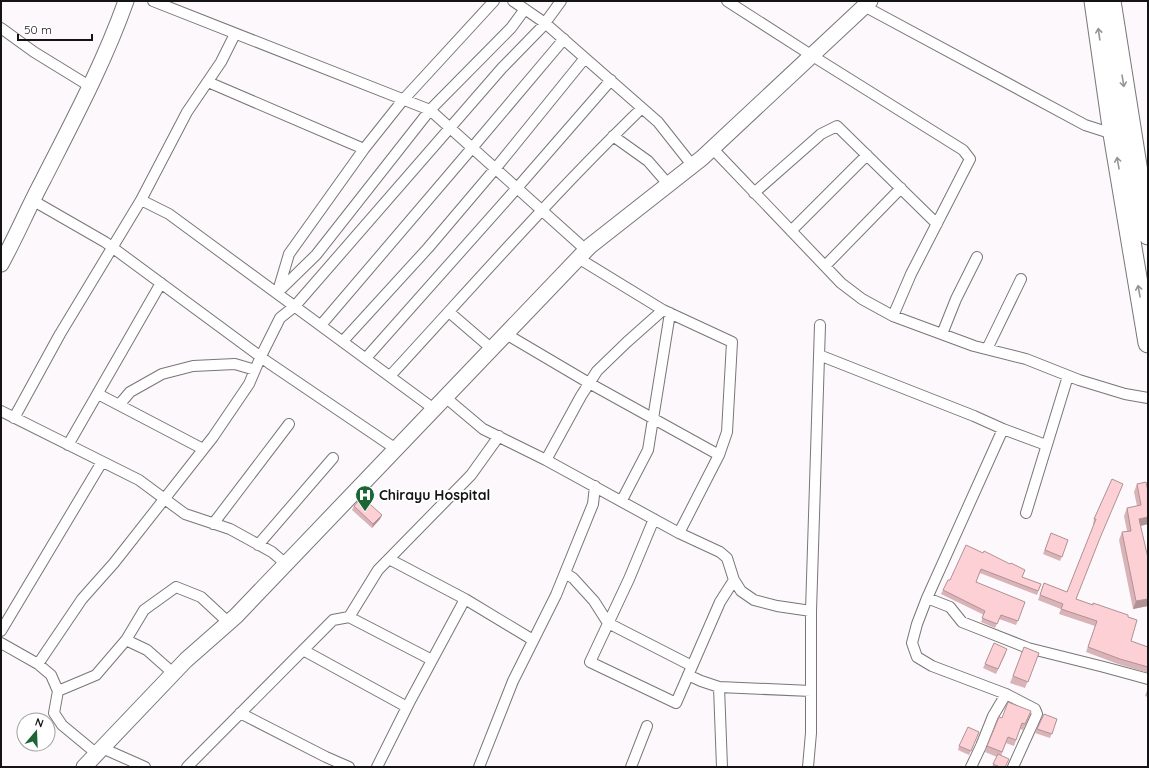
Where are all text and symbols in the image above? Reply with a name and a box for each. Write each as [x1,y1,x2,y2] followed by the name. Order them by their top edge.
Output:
[18,16,92,42] scale bar
[24,22,52,37] text: 50 m
[1095,28,1103,41] one-way arrow
[1120,74,1128,87] one-way arrow
[1114,157,1122,170] one-way arrow
[1135,285,1143,298] one-way arrow
[354,484,376,512] hospital icon: Chirayu Hospital
[379,486,490,504] place label: Chirayu Hospital
[16,712,56,752] north arrow
[33,715,45,730] text: N

